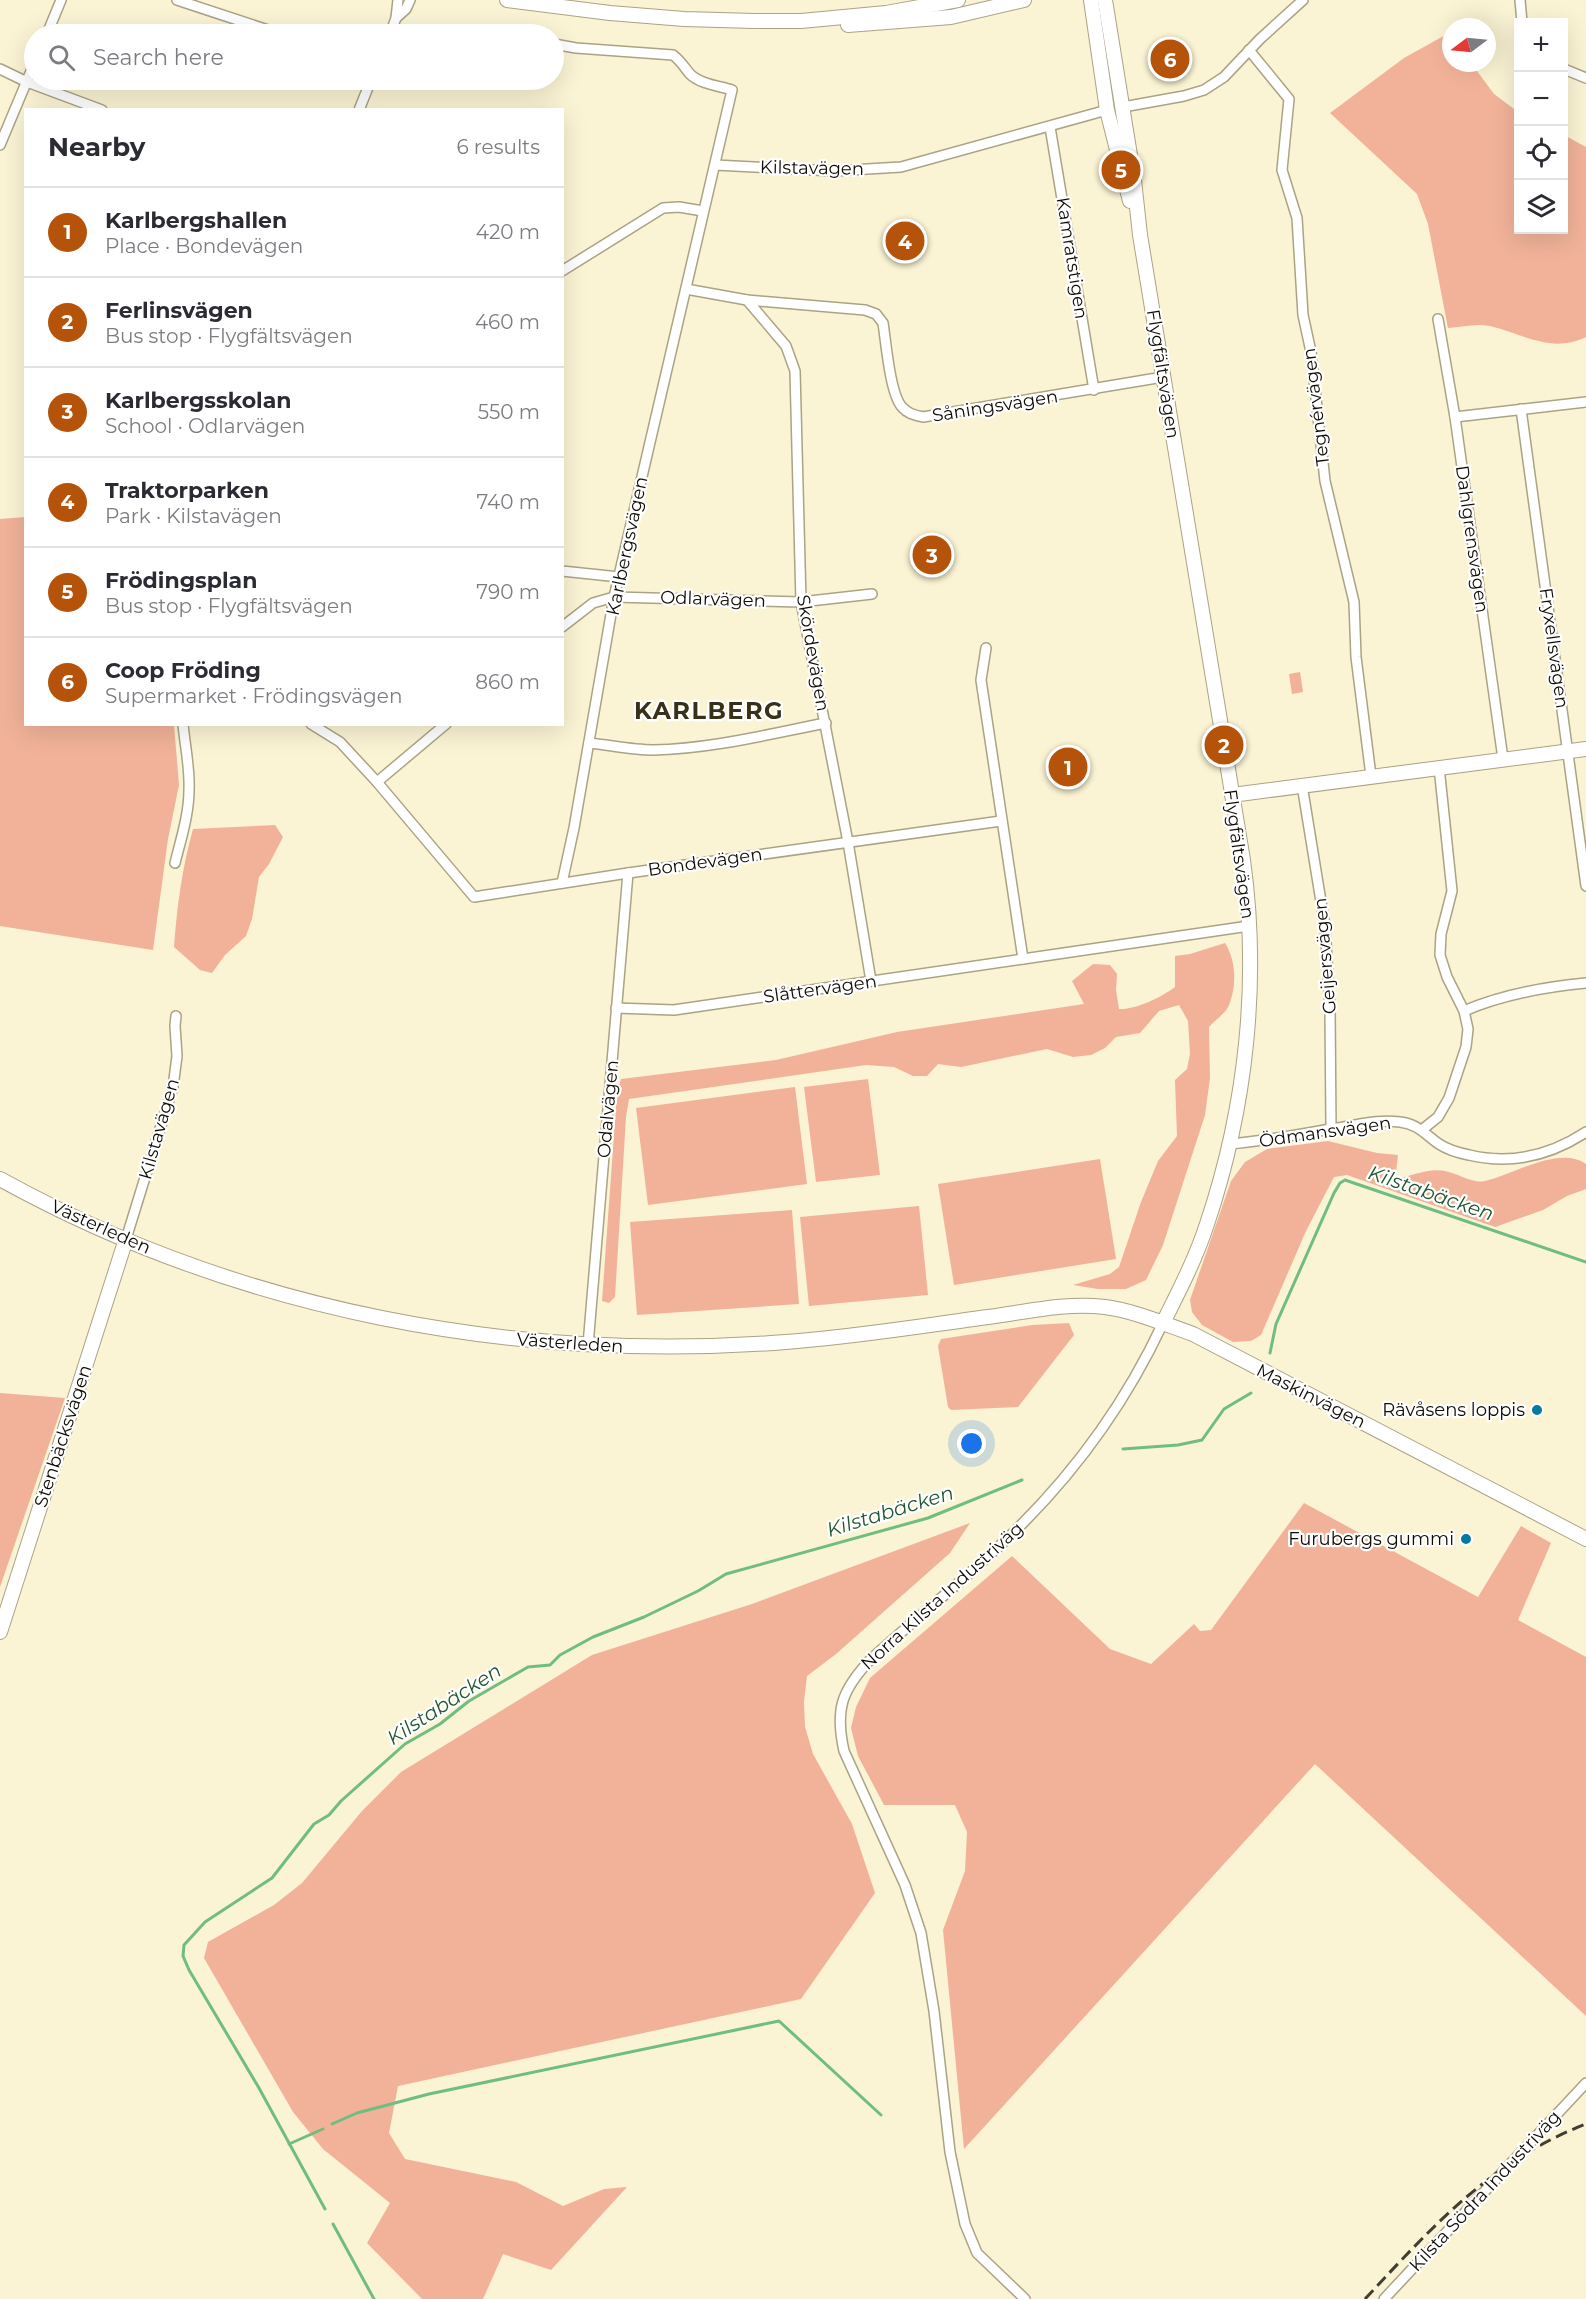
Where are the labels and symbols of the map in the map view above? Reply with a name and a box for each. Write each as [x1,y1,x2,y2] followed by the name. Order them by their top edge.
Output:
[1442,18,1496,72] north arrow
[1150,36,1190,82] pin: 6
[1102,148,1140,192] pin: 5
[760,156,864,180] street label: Kilstavägen
[1052,196,1092,320] street label: Kamratstigen
[886,218,924,264] pin: 4
[1142,308,1184,440] street label: Flygfältsvägen
[1298,347,1334,467] street label: Tegnérvägen
[930,385,1060,427] street label: Såningsvägen
[1451,464,1493,614] street label: Dahlgrensvägen
[602,475,652,617] street label: Karlbergsvägen
[912,532,952,578] pin: 3
[660,586,766,612] street label: Odlarvägen
[1535,586,1573,710] street label: Fryxellsvägen
[792,593,834,713] street label: Skördevägen
[634,696,784,725] district label: KARLBERG
[1204,722,1244,768] pin: 2
[1048,744,1088,789] pin: 1
[1219,788,1259,920] street label: Flygfältsvägen
[646,843,764,881] street label: Bondevägen
[1309,897,1341,1015] street label: Geijersvägen
[762,970,878,1008] street label: Slåttervägen
[593,1059,623,1159] street label: Odalvägen
[134,1076,184,1182] street label: Kilstavägen
[1258,1112,1392,1152] street label: Ödmansvägen
[1365,1160,1497,1226] water label: Kilstabäcken
[48,1195,154,1259] street label: Västerleden
[516,1328,624,1358] street label: Västerleden
[1253,1359,1369,1433] street label: Maskinvägen
[30,1362,96,1510] street label: Stenbäcksvägen
[1382,1399,1525,1421] place label: Rävåsens loppis
[1530,1403,1544,1417] marker: Rävåsens loppis
[957,1429,986,1458] your location
[824,1480,956,1542] water label: Kilstabäcken
[856,1517,1028,1675] street label: Norra Kilsta Industriväg
[1288,1528,1454,1550] place label: Furubergs gummi
[1459,1532,1473,1546] marker: Furubergs gummi
[382,1658,506,1750] water label: Kilstabäcken
[1405,2106,1565,2276] street label: Kilsta Södra Industriväg

